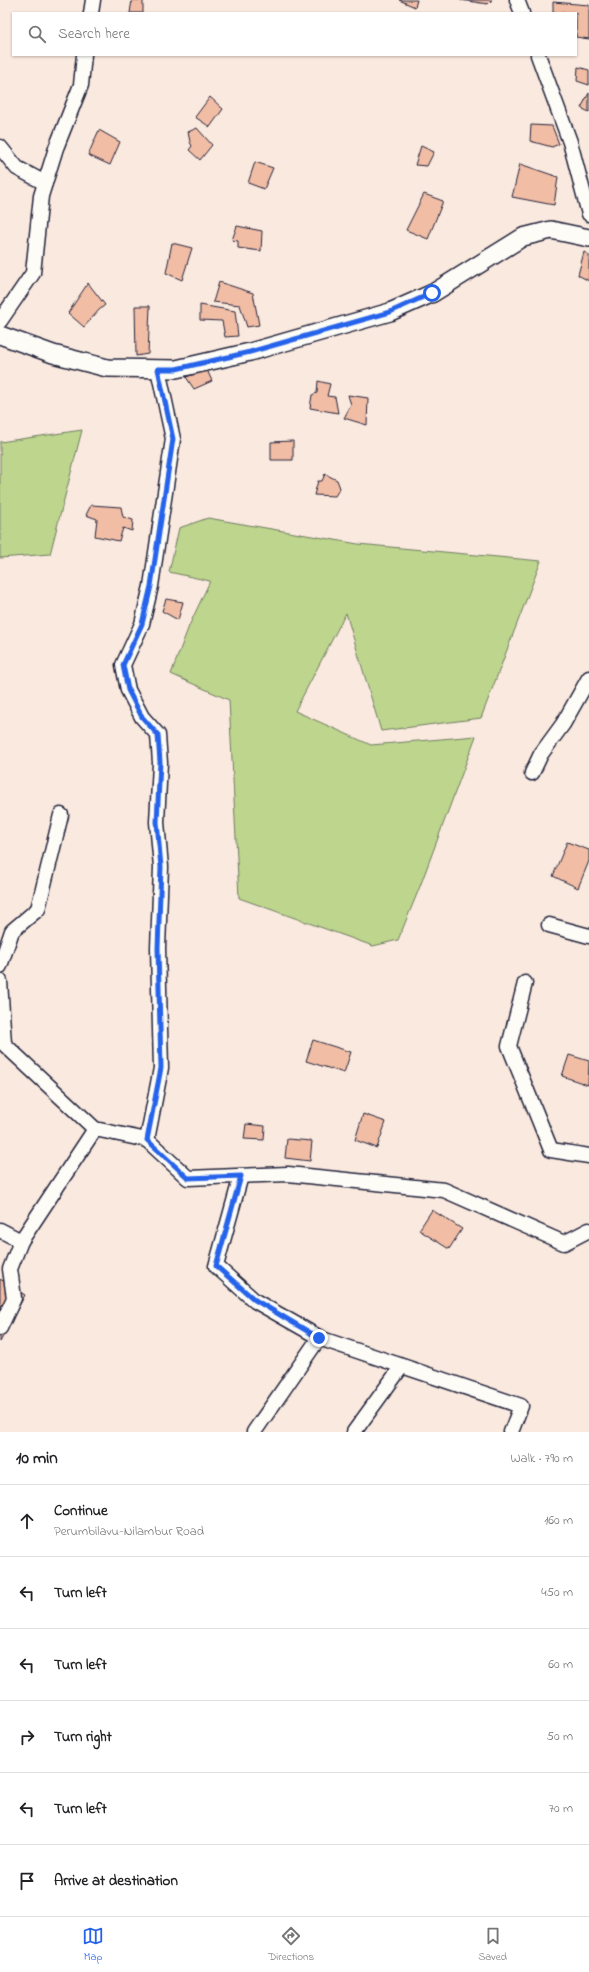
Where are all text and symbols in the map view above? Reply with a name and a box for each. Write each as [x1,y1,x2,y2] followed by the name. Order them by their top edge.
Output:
[12,12,577,56] search box
[26,23,48,45] icon: search
[58,23,130,45] text: Search here
[423,284,441,302] route start
[310,1329,328,1347] route end
[16,1446,58,1471] text: 10 min
[511,1449,573,1468] text: Walk · 790 m
[54,1500,108,1522] text: Continue
[16,1510,38,1532] icon: ahead
[544,1511,573,1530] text: 160 m
[54,1522,204,1541] text: Perumbilavu-Nilambur Road
[16,1582,38,1604] icon: left
[54,1582,107,1604] text: Turn left
[541,1583,573,1602] text: 450 m
[16,1654,38,1676] icon: left
[54,1654,107,1676] text: Turn left
[548,1655,573,1674] text: 60 m
[16,1726,38,1748] icon: right
[54,1726,112,1748] text: Turn right
[547,1727,573,1746] text: 50 m
[16,1798,38,1820] icon: left
[54,1798,107,1820] text: Turn left
[549,1799,573,1818] text: 70 m
[16,1870,38,1892] icon: arrive
[54,1870,178,1892] text: Arrive at destination
[82,1925,104,1965] tab: Map
[268,1925,314,1965] tab: Directions
[478,1925,507,1965] tab: Saved

